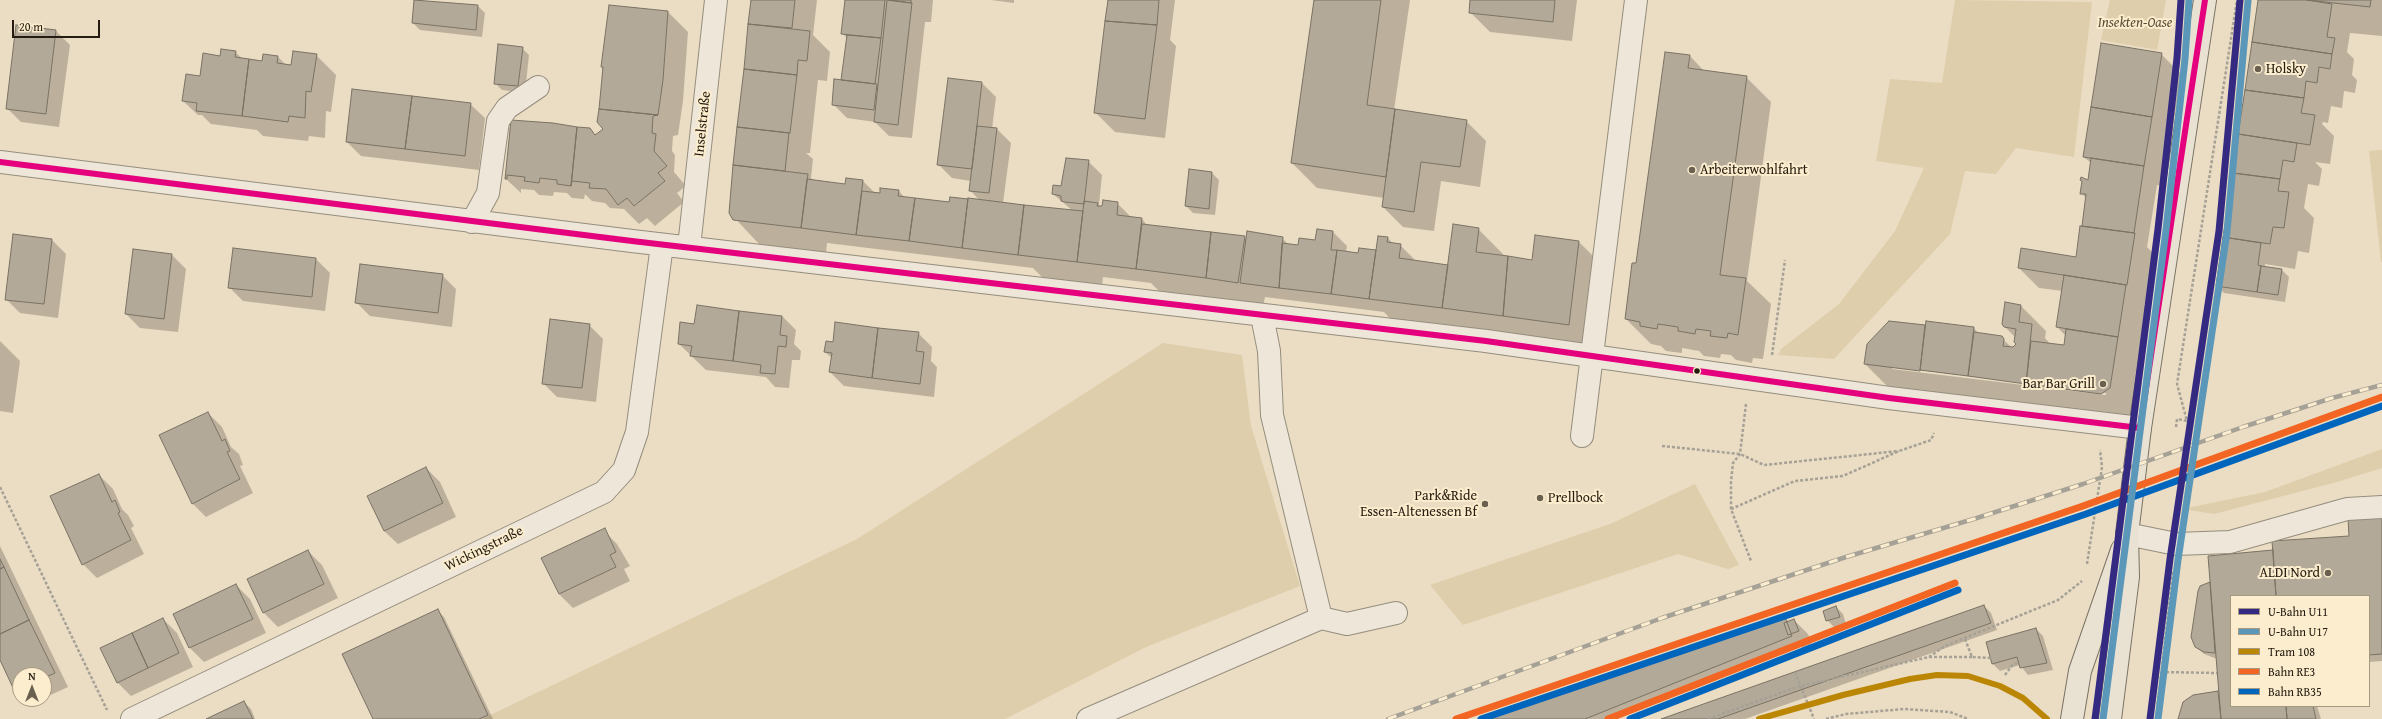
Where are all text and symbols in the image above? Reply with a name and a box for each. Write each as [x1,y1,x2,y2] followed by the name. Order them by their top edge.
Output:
[14,12,102,38] scale bar
[2098,15,2172,31] park label: Insekten-Oase
[19,18,43,35] text: 20 m
[2266,61,2306,77] place label: Holsky
[2253,64,2263,74] marker: Holsky
[691,90,715,158] street label: Inselstraße
[1700,162,1808,178] place label: Arbeiterwohlfahrt
[1687,165,1697,175] marker: Arbeiterwohlfahrt
[1692,366,1702,376] unlabelled marker
[2022,376,2095,392] place label: Bar Bar Grill
[2098,379,2108,389] marker: Bar Bar Grill
[1360,488,1477,520] place label: Park&Ride Essen-Altenessen Bf
[1548,490,1603,506] place label: Prellbock
[1535,493,1545,503] marker: Prellbock
[1480,499,1490,509] marker: Park&Ride Essen-Altenessen Bf
[442,523,526,575] street label: Wickingstraße
[2259,565,2320,581] place label: ALDI Nord
[2323,568,2333,578] marker: ALDI Nord
[2230,595,2370,707] legend
[2268,603,2328,620] text: U-Bahn U11
[2268,623,2328,640] text: U-Bahn U17
[2268,643,2315,660] text: Tram 108
[2268,663,2315,680] text: Bahn RE3
[12,667,52,707] north arrow
[28,668,36,684] text: N
[2268,683,2322,700] text: Bahn RB35

